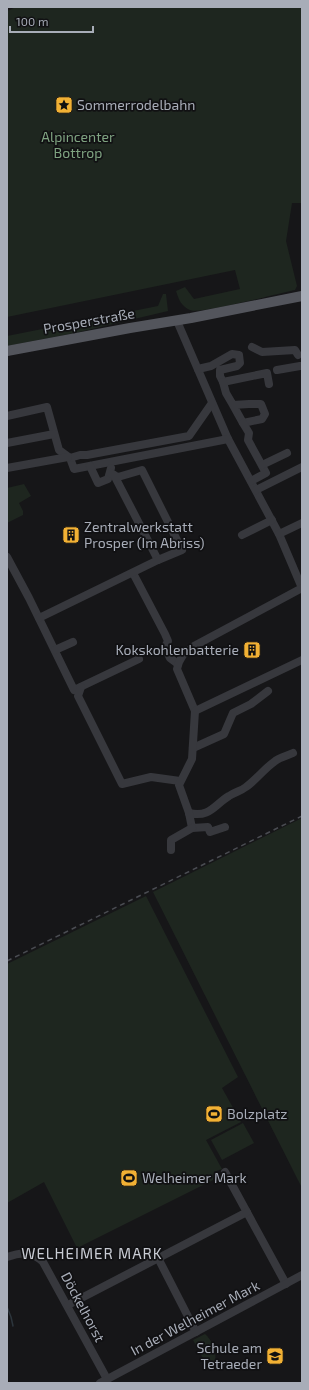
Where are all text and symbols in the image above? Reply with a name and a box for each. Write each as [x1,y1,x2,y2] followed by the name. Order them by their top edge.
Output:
[10,8,93,34] scale bar
[16,14,48,28] text: 100 m
[54,95,74,115] place icon: Sommerrodelbahn
[77,96,195,113] place label: Sommerrodelbahn
[41,128,115,161] park label: Alpincenter Bottrop
[42,304,136,337] street label: Prosperstraße
[84,518,205,551] place label: Zentralwerkstatt Prosper (Im Abriss)
[61,525,81,545] building icon: Zentralwerkstatt Prosper (Im Abriss)
[242,640,262,660] building icon: Kokskohlenbatterie
[115,641,239,658] place label: Kokskohlenbatterie
[204,1104,224,1124] sports icon: Bolzplatz
[227,1105,287,1122] place label: Bolzplatz
[119,1168,139,1188] sports icon: Welheimer Mark
[142,1169,247,1186] place label: Welheimer Mark
[21,1244,163,1262] district label: WELHEIMER MARK
[58,1269,109,1345] street label: Döckelhorst
[127,1276,262,1359] street label: In der Welheimer Mark
[196,1339,262,1372] place label: Schule am Tetraeder
[265,1346,285,1366] school or university icon: Schule am Tetraeder

